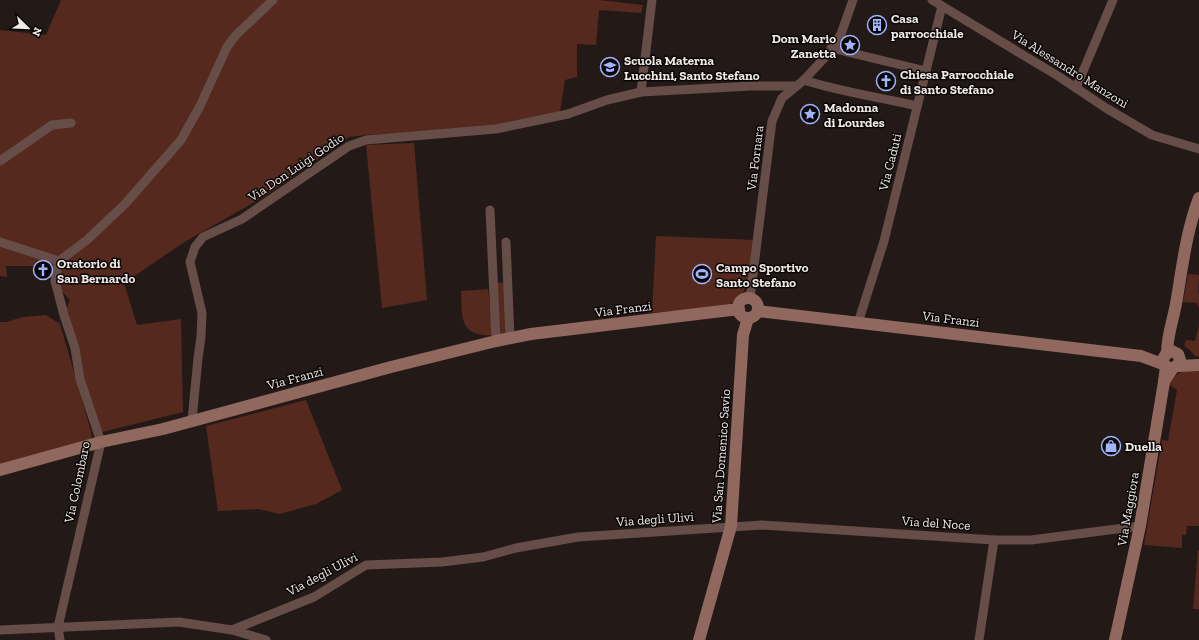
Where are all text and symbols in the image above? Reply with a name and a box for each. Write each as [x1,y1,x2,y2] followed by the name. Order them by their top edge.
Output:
[8,8,48,48] north arrow
[891,11,964,41] place label: Casa parrocchiale
[866,14,888,36] building icon: Casa parrocchiale
[29,25,44,39] text: N
[1008,26,1131,111] street label: Via Alessandro Manzoni
[772,31,836,61] place label: Dom Mario Zanetta
[839,34,861,56] place icon: Dom Mario Zanetta
[624,53,760,83] place label: Scuola Materna Lucchini, Santo Stefano
[599,56,621,78] school or university icon: Scuola Materna Lucchini, Santo Stefano
[900,67,1015,97] place label: Chiesa Parrocchiale di Santo Stefano
[875,70,897,92] church icon: Chiesa Parrocchiale di Santo Stefano
[824,100,885,130] place label: Madonna di Lourdes
[799,103,821,125] place icon: Madonna di Lourdes
[743,124,767,192] street label: Via Fornara
[245,129,347,205] street label: Via Don Luigi Godio
[875,131,904,193] street label: Via Caduti
[57,256,135,286] place label: Oratorio di San Bernardo
[32,259,54,281] church icon: Oratorio di San Bernardo
[716,260,809,290] place label: Campo Sportivo Santo Stefano
[691,263,713,285] sports icon: Campo Sportivo Santo Stefano
[593,298,653,320] street label: Via Franzi
[921,308,981,330] street label: Via Franzi
[264,363,325,393] street label: Via Franzi
[709,388,733,525] street label: Via San Domenico Savio
[1100,435,1122,457] shop icon: Duella
[1125,439,1162,454] place label: Duella
[61,440,93,525] street label: Via Colombaro
[1114,470,1142,548] street label: Via Maggiora
[615,509,695,529] street label: Via degli Ulivi
[900,513,971,533] street label: Via del Noce
[283,549,360,599] street label: Via degli Ulivi

